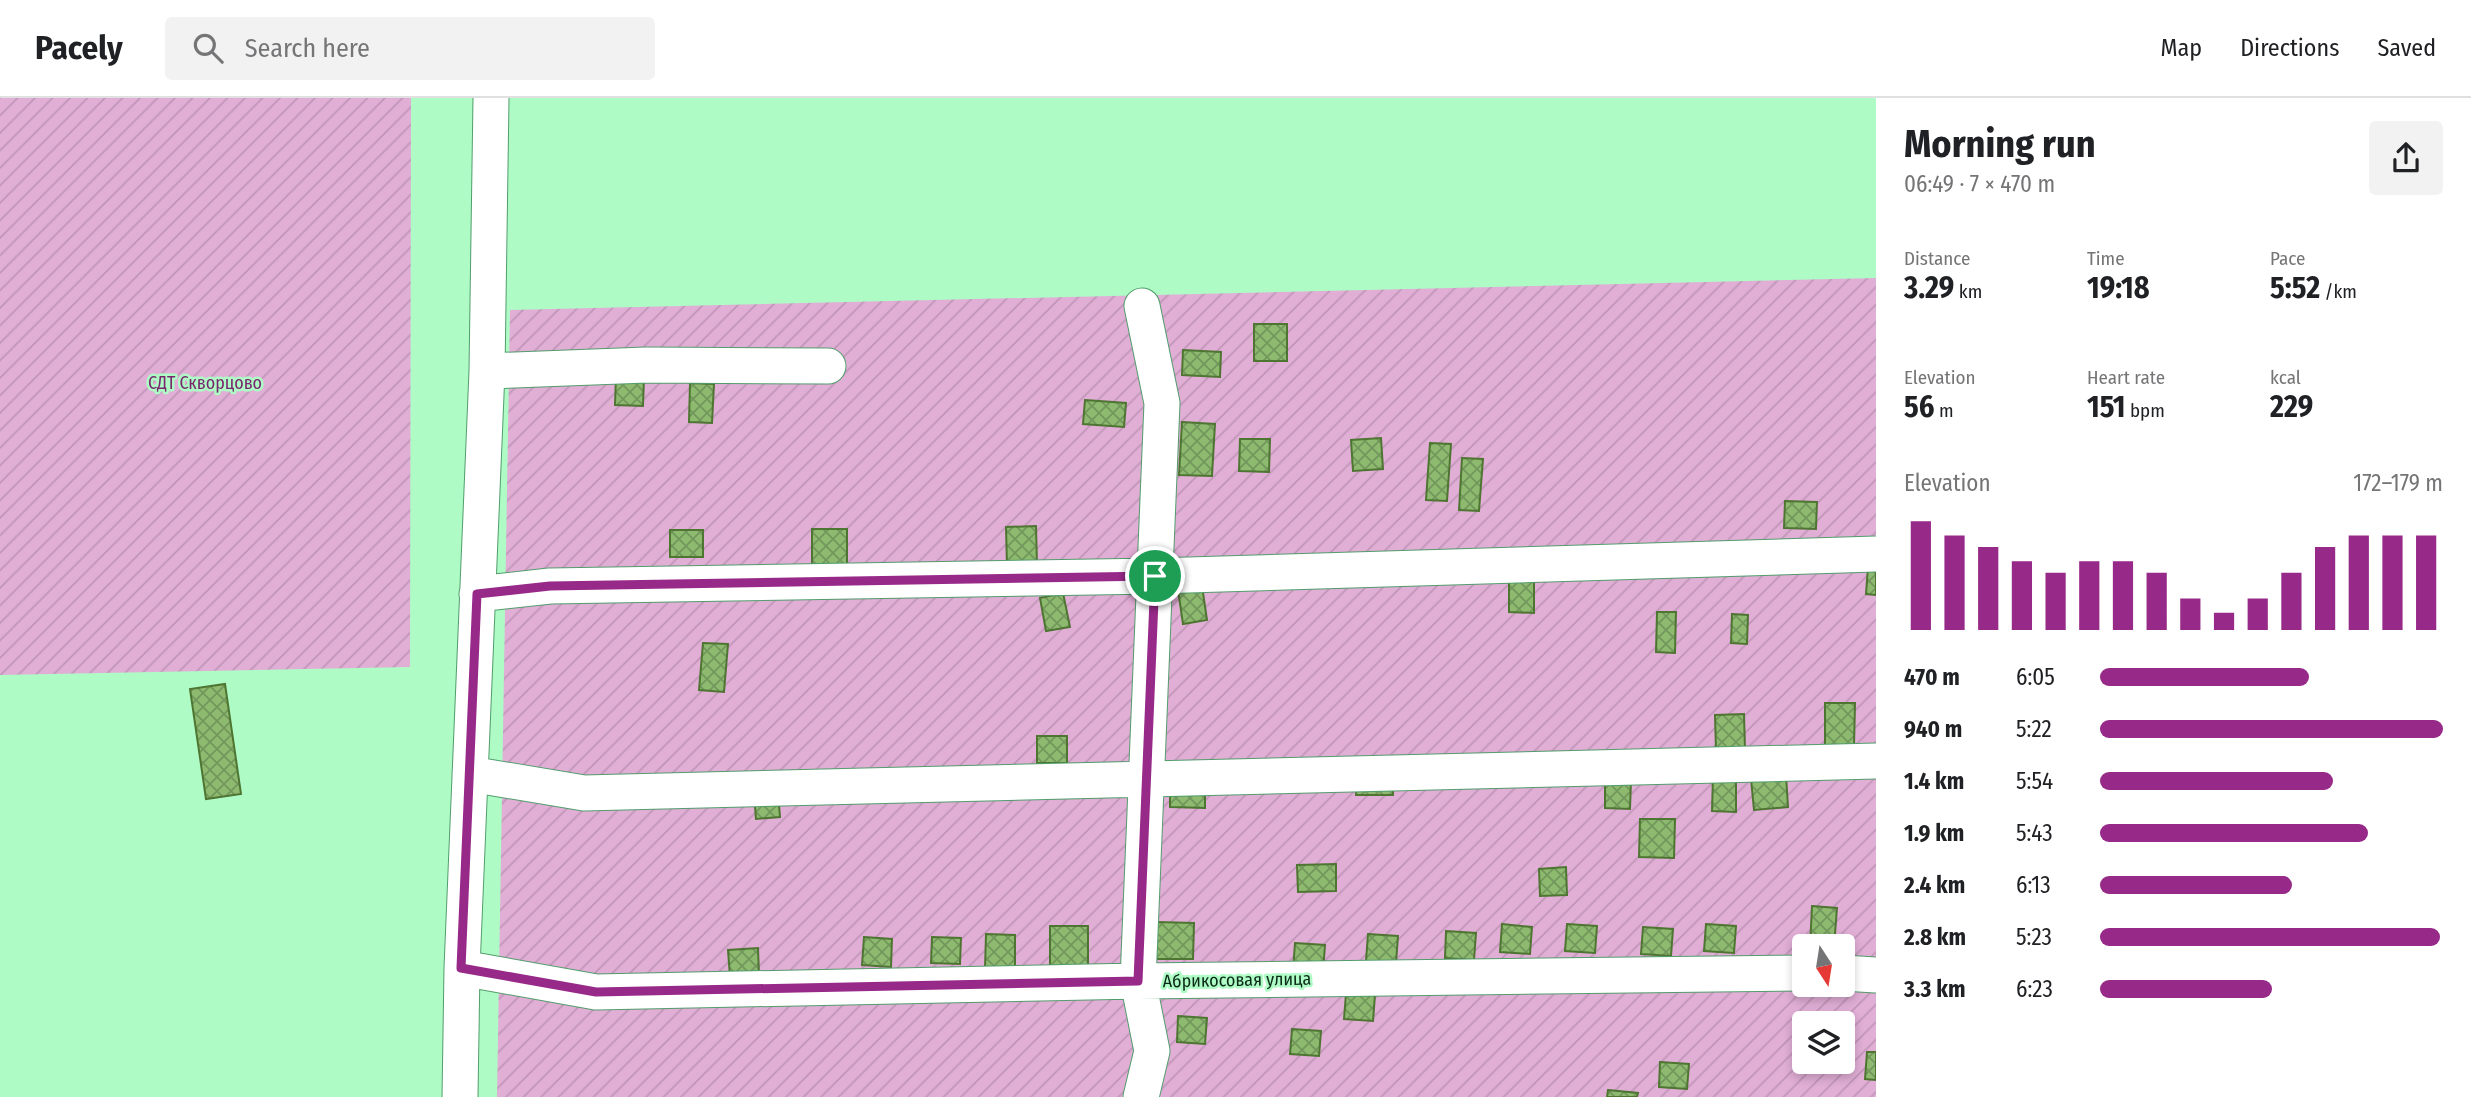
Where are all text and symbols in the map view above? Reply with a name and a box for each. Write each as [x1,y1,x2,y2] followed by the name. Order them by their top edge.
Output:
[165,17,655,80] search box
[35,28,123,68] text: Pacely
[189,29,227,67] icon: search
[245,33,370,64] text: Search here
[2161,34,2202,62] text: Map
[2240,34,2339,62] text: Directions
[2377,34,2436,62] text: Saved
[1904,121,2096,167] text: Morning run
[2369,121,2443,195] button: share
[1904,170,2055,198] text: 06:49 · 7 × 470 m
[1904,247,1971,270] text: Distance
[2087,247,2125,270] text: Time
[2270,247,2305,270] text: Pace
[1904,270,1954,306] text: 3.29
[2087,270,2150,306] text: 19:18
[2270,270,2320,306] text: 5:52
[1954,280,1982,303] text: km
[2320,280,2357,303] text: /km
[1904,366,1976,389] text: Elevation
[2087,366,2165,389] text: Heart rate
[2270,366,2301,389] text: kcal
[148,372,262,394] park label: СДТ Скворцово
[1904,389,1934,425] text: 56
[2087,389,2126,425] text: 151
[2270,389,2313,425] text: 229
[1934,399,1954,422] text: m
[2126,399,2165,422] text: bpm
[1904,469,1991,497] text: Elevation
[2353,469,2443,497] text: 172–179 m
[1125,546,1185,606] pin
[1136,557,1174,595] icon: arrive
[1904,663,1960,691] text: 470 m
[2016,663,2055,691] text: 6:05
[1904,715,1962,743] text: 940 m
[2016,715,2052,743] text: 5:22
[1904,767,1964,795] text: 1.4 km
[2016,767,2053,795] text: 5:54
[1904,819,1964,847] text: 1.9 km
[2016,819,2053,847] text: 5:43
[1904,871,1965,899] text: 2.4 km
[2016,871,2051,899] text: 6:13
[1904,923,1966,951] text: 2.8 km
[2016,923,2052,951] text: 5:23
[1792,934,1855,998] north arrow
[1792,934,1855,1074] map controls
[1163,968,1312,992] street label: Абрикосовая улица
[1904,975,1965,1003] text: 3.3 km
[2016,975,2053,1003] text: 6:23
[1792,1011,1855,1074] button: layers

